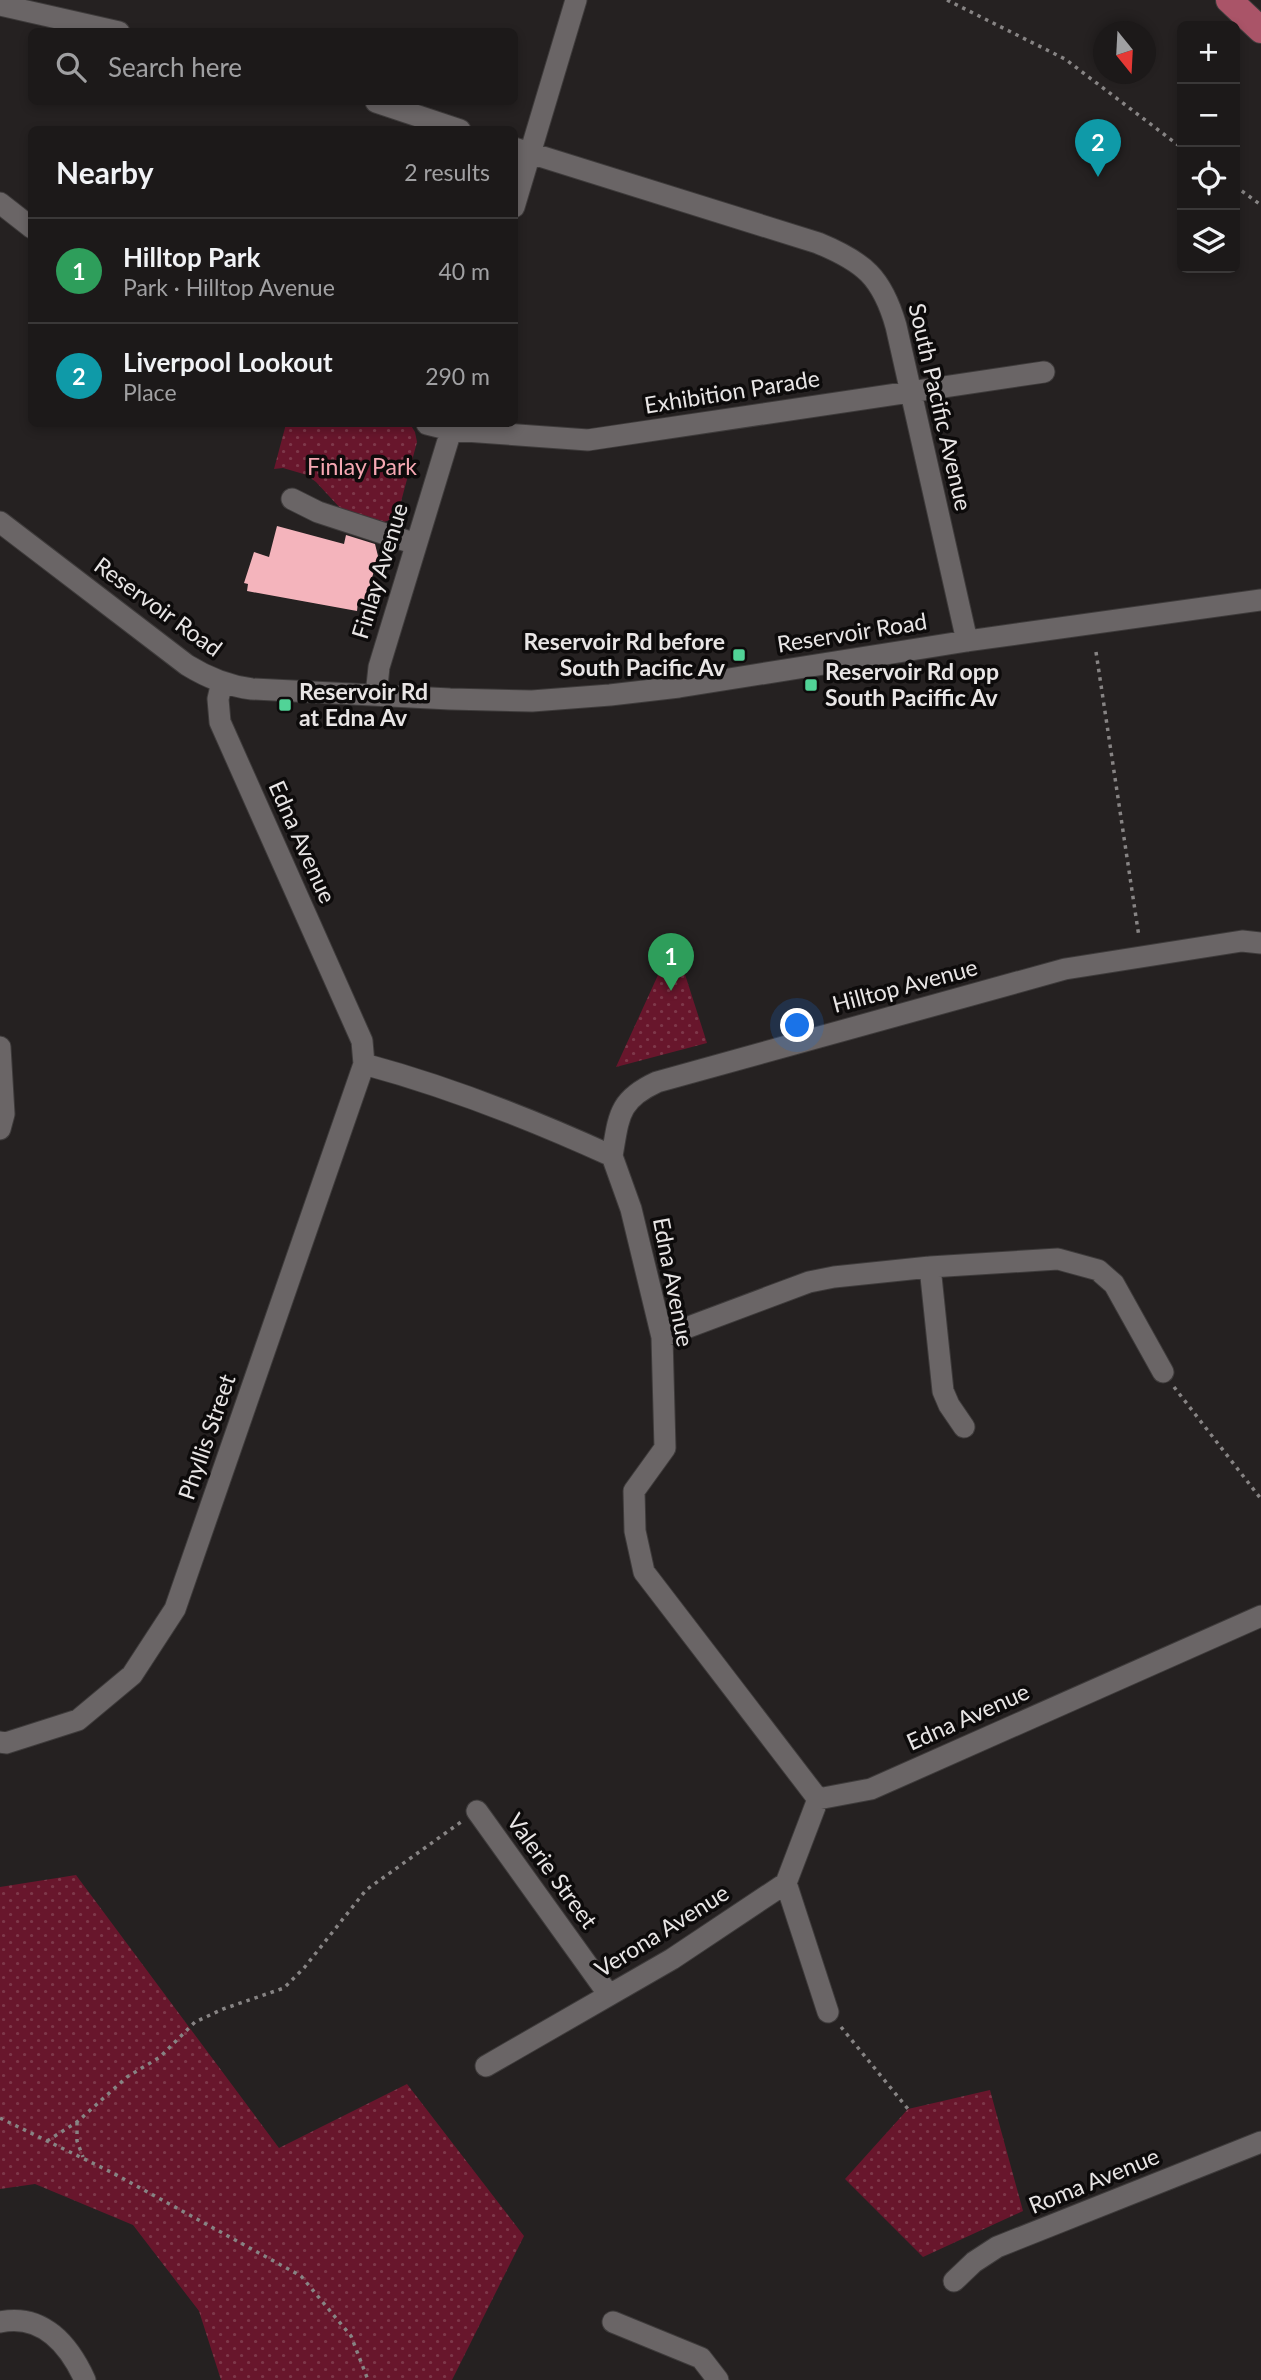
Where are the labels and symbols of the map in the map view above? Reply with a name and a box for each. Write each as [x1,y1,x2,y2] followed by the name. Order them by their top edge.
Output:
[1093,21,1156,84] north arrow
[1075,119,1121,177] pin: 2
[903,300,978,513] street label: South Pacific Avenue
[642,363,821,419] street label: Exhibition Parade
[307,452,417,480] park label: Finlay Park
[345,499,413,642] street label: Finlay Avenue
[89,550,228,662] street label: Reservoir Road
[775,606,929,658] street label: Reservoir Road
[524,627,726,681] place label: Reservoir Rd before South Pacific Av
[731,647,747,663] marker: Reservoir Rd before South Pacific Av
[825,657,999,711] place label: Reservoir Rd opp South Paciffic Av
[299,677,428,731] place label: Reservoir Rd at Edna Av
[803,677,819,693] marker: Reservoir Rd opp South Paciffic Av
[277,697,293,713] marker: Reservoir Rd at Edna Av
[263,776,342,907] street label: Edna Avenue
[648,933,694,991] pin: 1
[829,952,980,1018] street label: Hilltop Avenue
[780,1008,814,1042] your location
[648,1215,700,1349] street label: Edna Avenue
[172,1370,241,1503] street label: Phyllis Street
[902,1677,1033,1756] street label: Edna Avenue
[502,1807,604,1934] street label: Valerie Street
[589,1878,734,1982] street label: Verona Avenue
[1024,2141,1163,2219] street label: Roma Avenue

